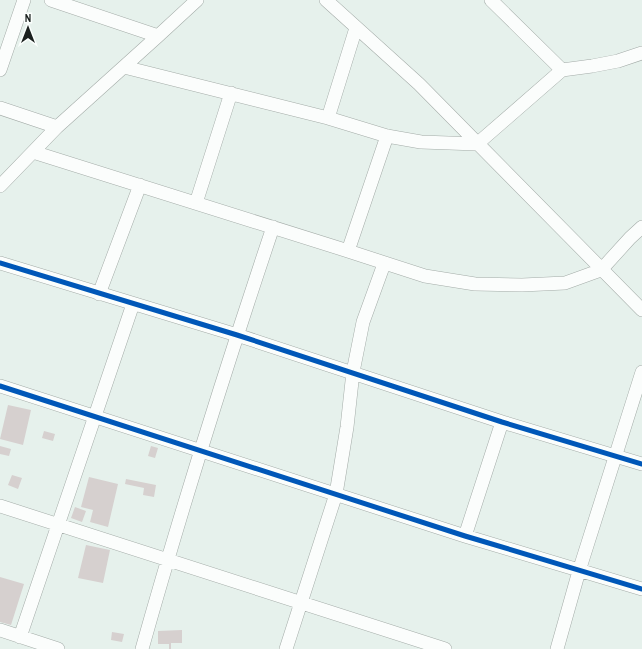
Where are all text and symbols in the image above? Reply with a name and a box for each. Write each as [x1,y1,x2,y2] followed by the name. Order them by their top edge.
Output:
[8,8,48,48] north arrow
[25,11,31,25] text: N

